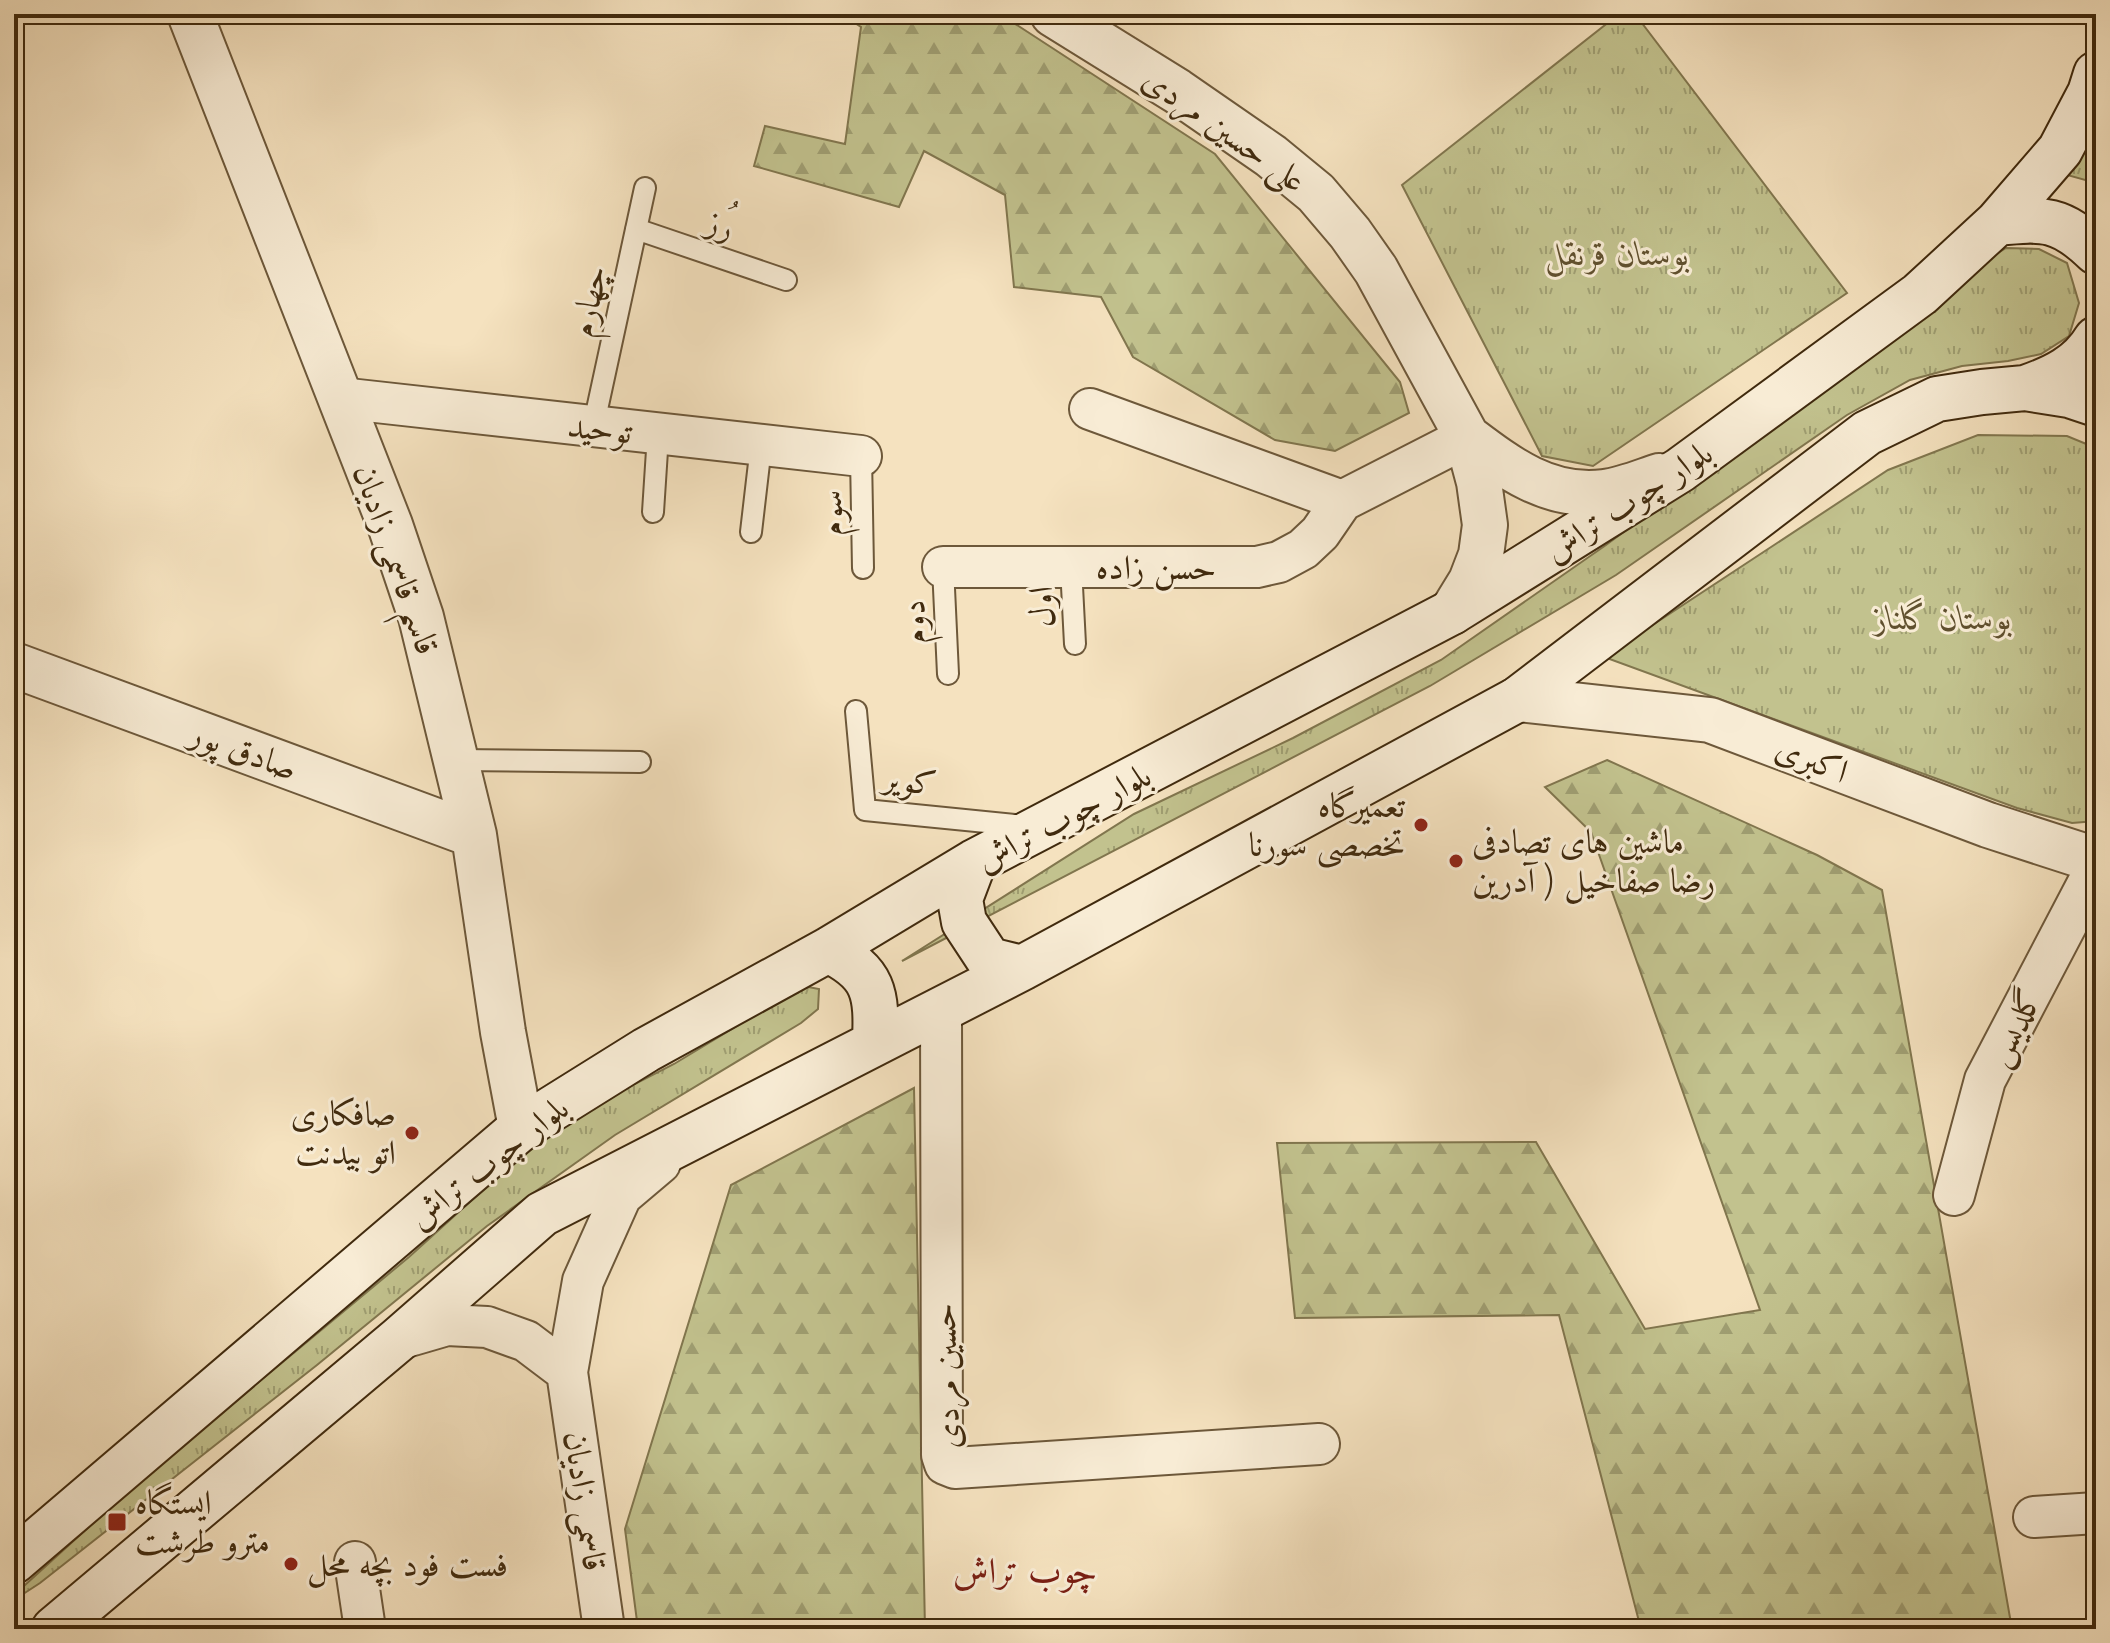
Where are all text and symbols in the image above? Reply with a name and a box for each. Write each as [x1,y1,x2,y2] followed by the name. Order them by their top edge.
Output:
[1133,56,1316,204] street label: علی حسین مردی
[698,192,743,251] street label: رُز
[1544,231,1690,277] park label: بوستان قرنقل
[559,261,625,343] street label: چهارم
[565,403,635,455] street label: توحید
[1535,430,1722,574] street label: بلوار چوب‌ تراش
[333,458,450,664] street label: قاسم قاسمی زادیان
[808,489,860,537] street label: سوم
[1096,545,1216,591] street label: حسن زاده
[1018,585,1066,629] street label: اول
[1872,595,2013,641] park label: بوستان گلناز
[890,599,944,645] street label: دوم
[180,709,304,792] street label: صادق پور
[1769,725,1855,795] street label: اکبری
[968,752,1159,883] street label: بلوار چوب‌ تراش
[877,754,939,807] street label: کویر
[1248,783,1406,869] place label: تعمیرگاه تخصصی سورنا
[1412,816,1430,834] marker: تعمیرگاه تخصصی سورنا
[1472,819,1715,904] place label: ماشین های تصادفی رضا صفاخیل ( آدرین
[1447,852,1465,870] marker: ماشین های تصادفی رضا صفاخیل ( آدرین
[1974,981,2053,1074] street label: گلدیس
[399,1085,579,1240] street label: بلوار چوب‌ تراش
[291,1091,396,1176] place label: صافکاری اتو بیدنت
[403,1124,421,1142] marker: صافکاری اتو بیدنت
[920,1302,972,1450] street label: حسین مردی
[552,1428,618,1574] street label: قاسمی زادیان
[135,1480,270,1565] place label: ایستگاه مترو طرشت
[106,1511,128,1533] marker: ایستگاه مترو طرشت
[307,1542,508,1588] place label: فست فود بچه محل
[953,1547,1097,1596] district label: چوب تراش
[282,1555,300,1573] marker: فست فود بچه محل

